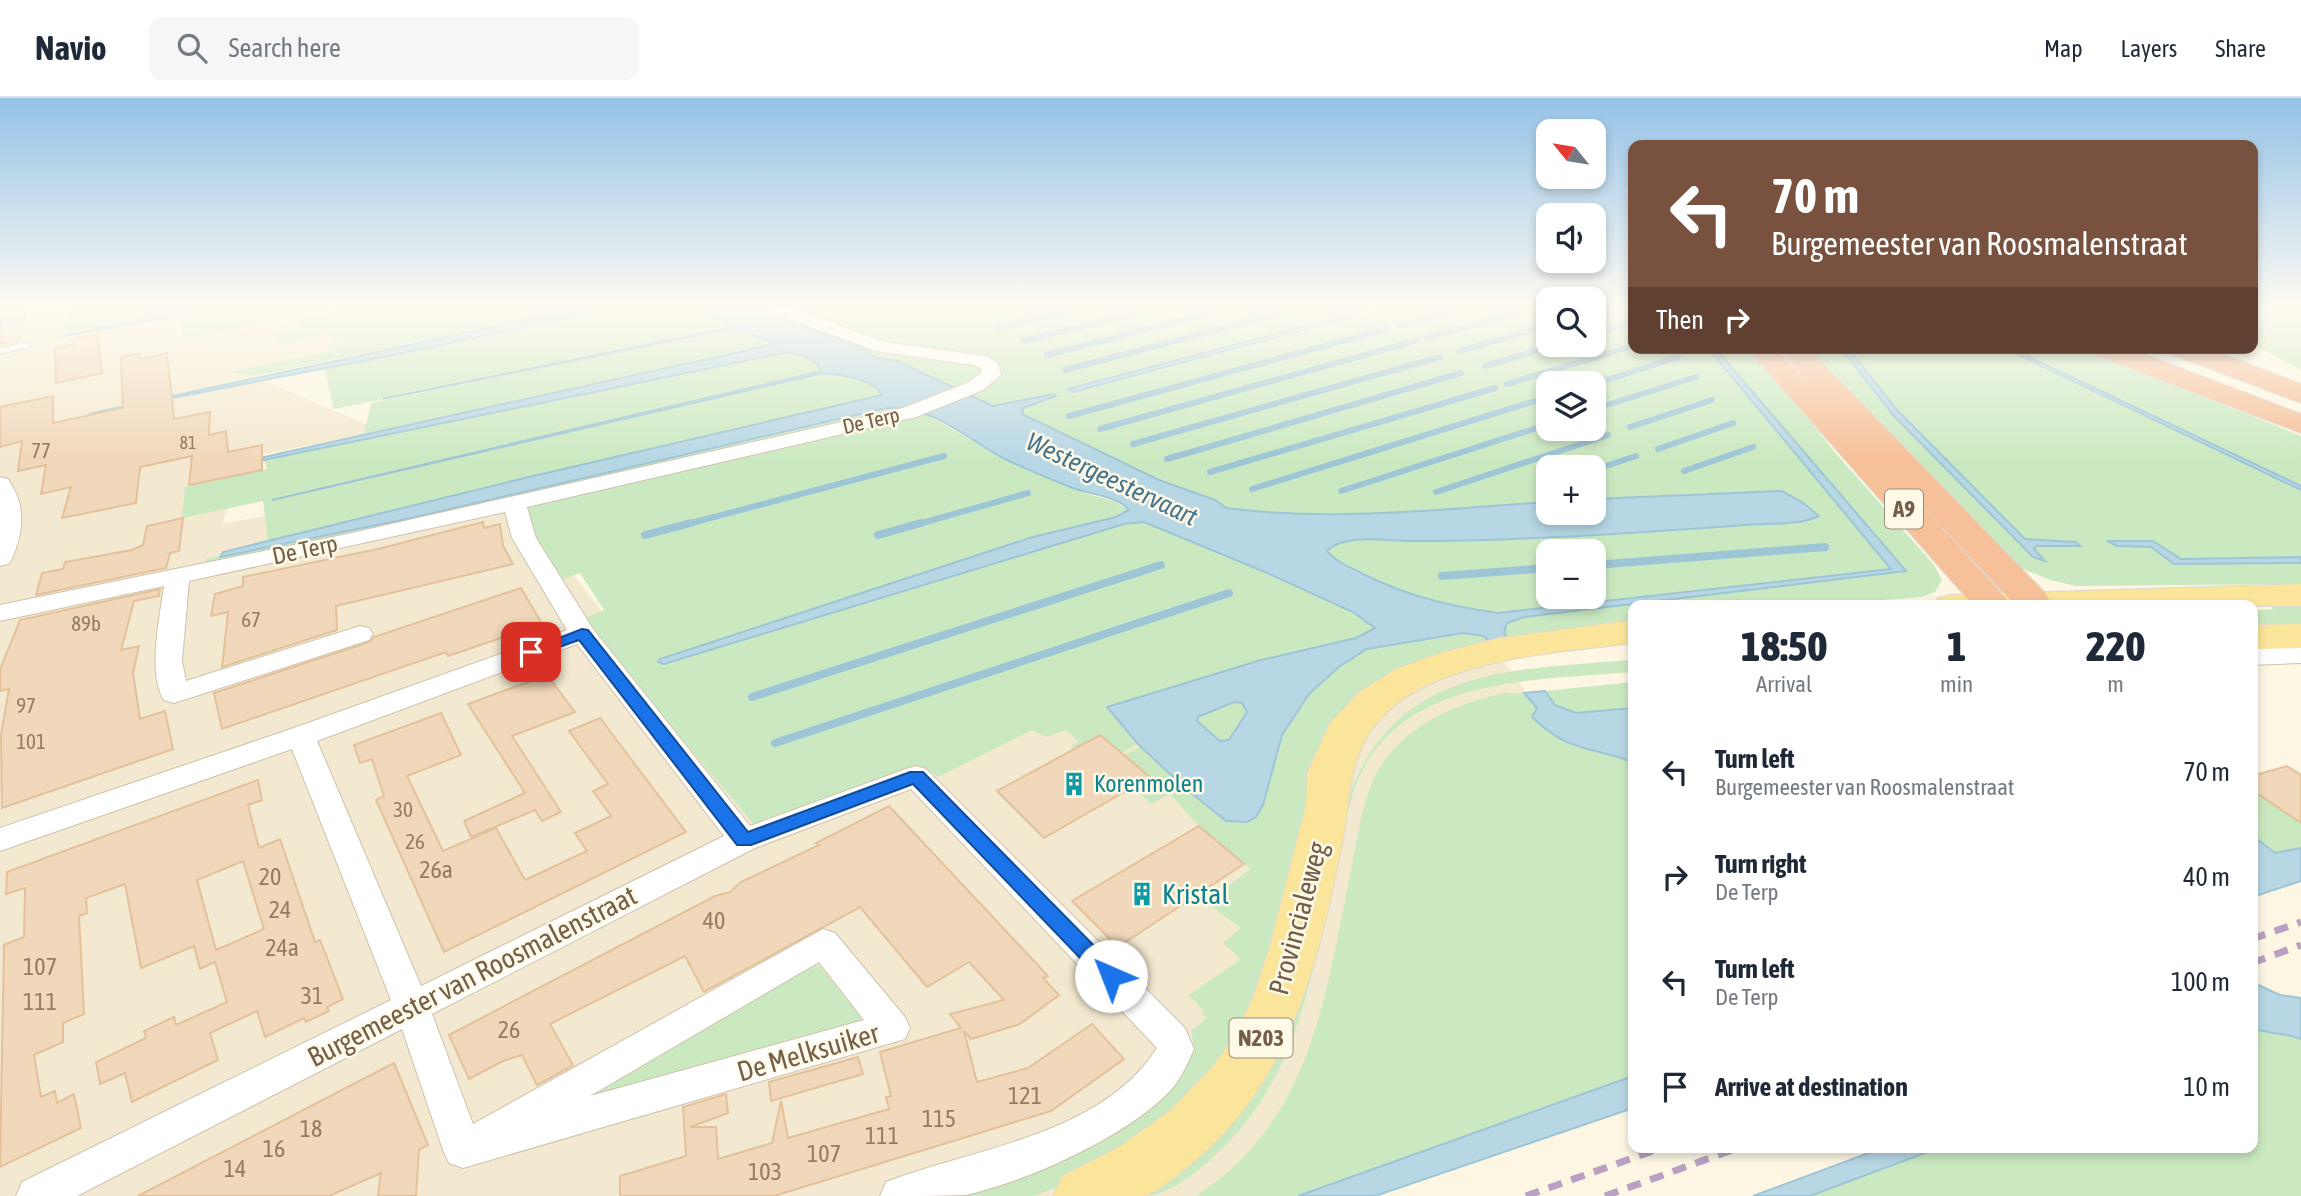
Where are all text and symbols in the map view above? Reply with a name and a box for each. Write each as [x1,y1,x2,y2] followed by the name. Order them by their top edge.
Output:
[149,17,639,80] search box
[35,29,107,67] text: Navio
[173,29,211,67] icon: search
[229,33,341,63] text: Search here
[2044,35,2083,62] text: Map
[2121,35,2177,62] text: Layers
[2215,35,2266,62] text: Share
[1536,119,1606,189] north arrow
[1536,119,1606,609] map controls
[1771,167,1859,223] text: 70 m
[1656,168,1747,259] icon: left
[1536,203,1606,273] button: sound
[1771,225,2188,262] text: Burgemeester van Roosmalenstraat
[1536,287,1606,357] button: search
[1718,301,1756,339] icon: right
[1656,305,1704,335] text: Then
[1536,371,1606,441] button: layers
[840,402,902,438] street label: De Terp
[1022,426,1203,532] water label: Westergeestervaart
[180,432,196,453] house number: 81
[31,438,51,462] house number: 77
[1536,455,1606,525] button: +
[1885,490,1923,528] road number: A9
[270,529,340,570] street label: De Terp
[1536,539,1606,609] button: −
[241,607,261,631] house number: 67
[71,611,101,635] house number: 89b
[501,622,561,682] pin
[1741,622,1827,670] text: 18:50
[1947,622,1966,670] text: 1
[2086,622,2145,670] text: 220
[512,633,550,671] icon: arrive
[1756,671,1812,697] text: Arrival
[1940,671,1973,697] text: min
[2107,671,2124,697] text: m
[16,693,36,717] house number: 97
[16,729,46,753] house number: 101
[1715,744,1795,774] text: Turn left
[1656,753,1694,791] icon: left
[2183,757,2230,787] text: 70 m
[1060,770,1088,798] building icon: Korenmolen
[1094,770,1203,797] place label: Korenmolen
[1715,774,2014,800] text: Burgemeester van Roosmalenstraat
[393,797,413,821] house number: 30
[405,829,425,853] house number: 26
[1262,838,1334,998] street label: Provincialeweg
[1715,849,1806,879] text: Turn right
[419,856,453,883] house number: 26a
[1656,858,1694,896] icon: right
[2183,862,2230,892] text: 40 m
[259,863,281,890] house number: 20
[1162,878,1229,910] place label: Kristal
[302,879,642,1073] street label: Burgemeester van Roosmalenstraat
[1715,879,1778,905] text: De Terp
[1128,880,1156,908] building icon: Kristal
[269,896,291,923] house number: 24
[703,907,725,934] house number: 40
[265,934,299,961] house number: 24a
[1074,939,1148,1013] position arrow
[23,953,57,980] house number: 107
[1715,954,1795,984] text: Turn left
[1656,963,1694,1001] icon: left
[2171,967,2230,997] text: 100 m
[301,982,323,1009] house number: 31
[1715,984,1778,1010] text: De Terp
[23,988,57,1015] house number: 111
[498,1016,520,1043] house number: 26
[733,1016,883,1088] street label: De Melksuiker
[1230,1018,1292,1057] road number: N203
[1656,1068,1694,1106] icon: arrive
[1715,1072,1908,1102] text: Arrive at destination
[2183,1072,2230,1102] text: 10 m
[1008,1082,1042,1109] house number: 121
[922,1105,956,1132] house number: 115
[300,1115,322,1142] house number: 18
[865,1122,899,1149] house number: 111
[263,1135,285,1162] house number: 16
[807,1140,841,1167] house number: 107
[224,1155,246,1182] house number: 14
[748,1158,782,1185] house number: 103

